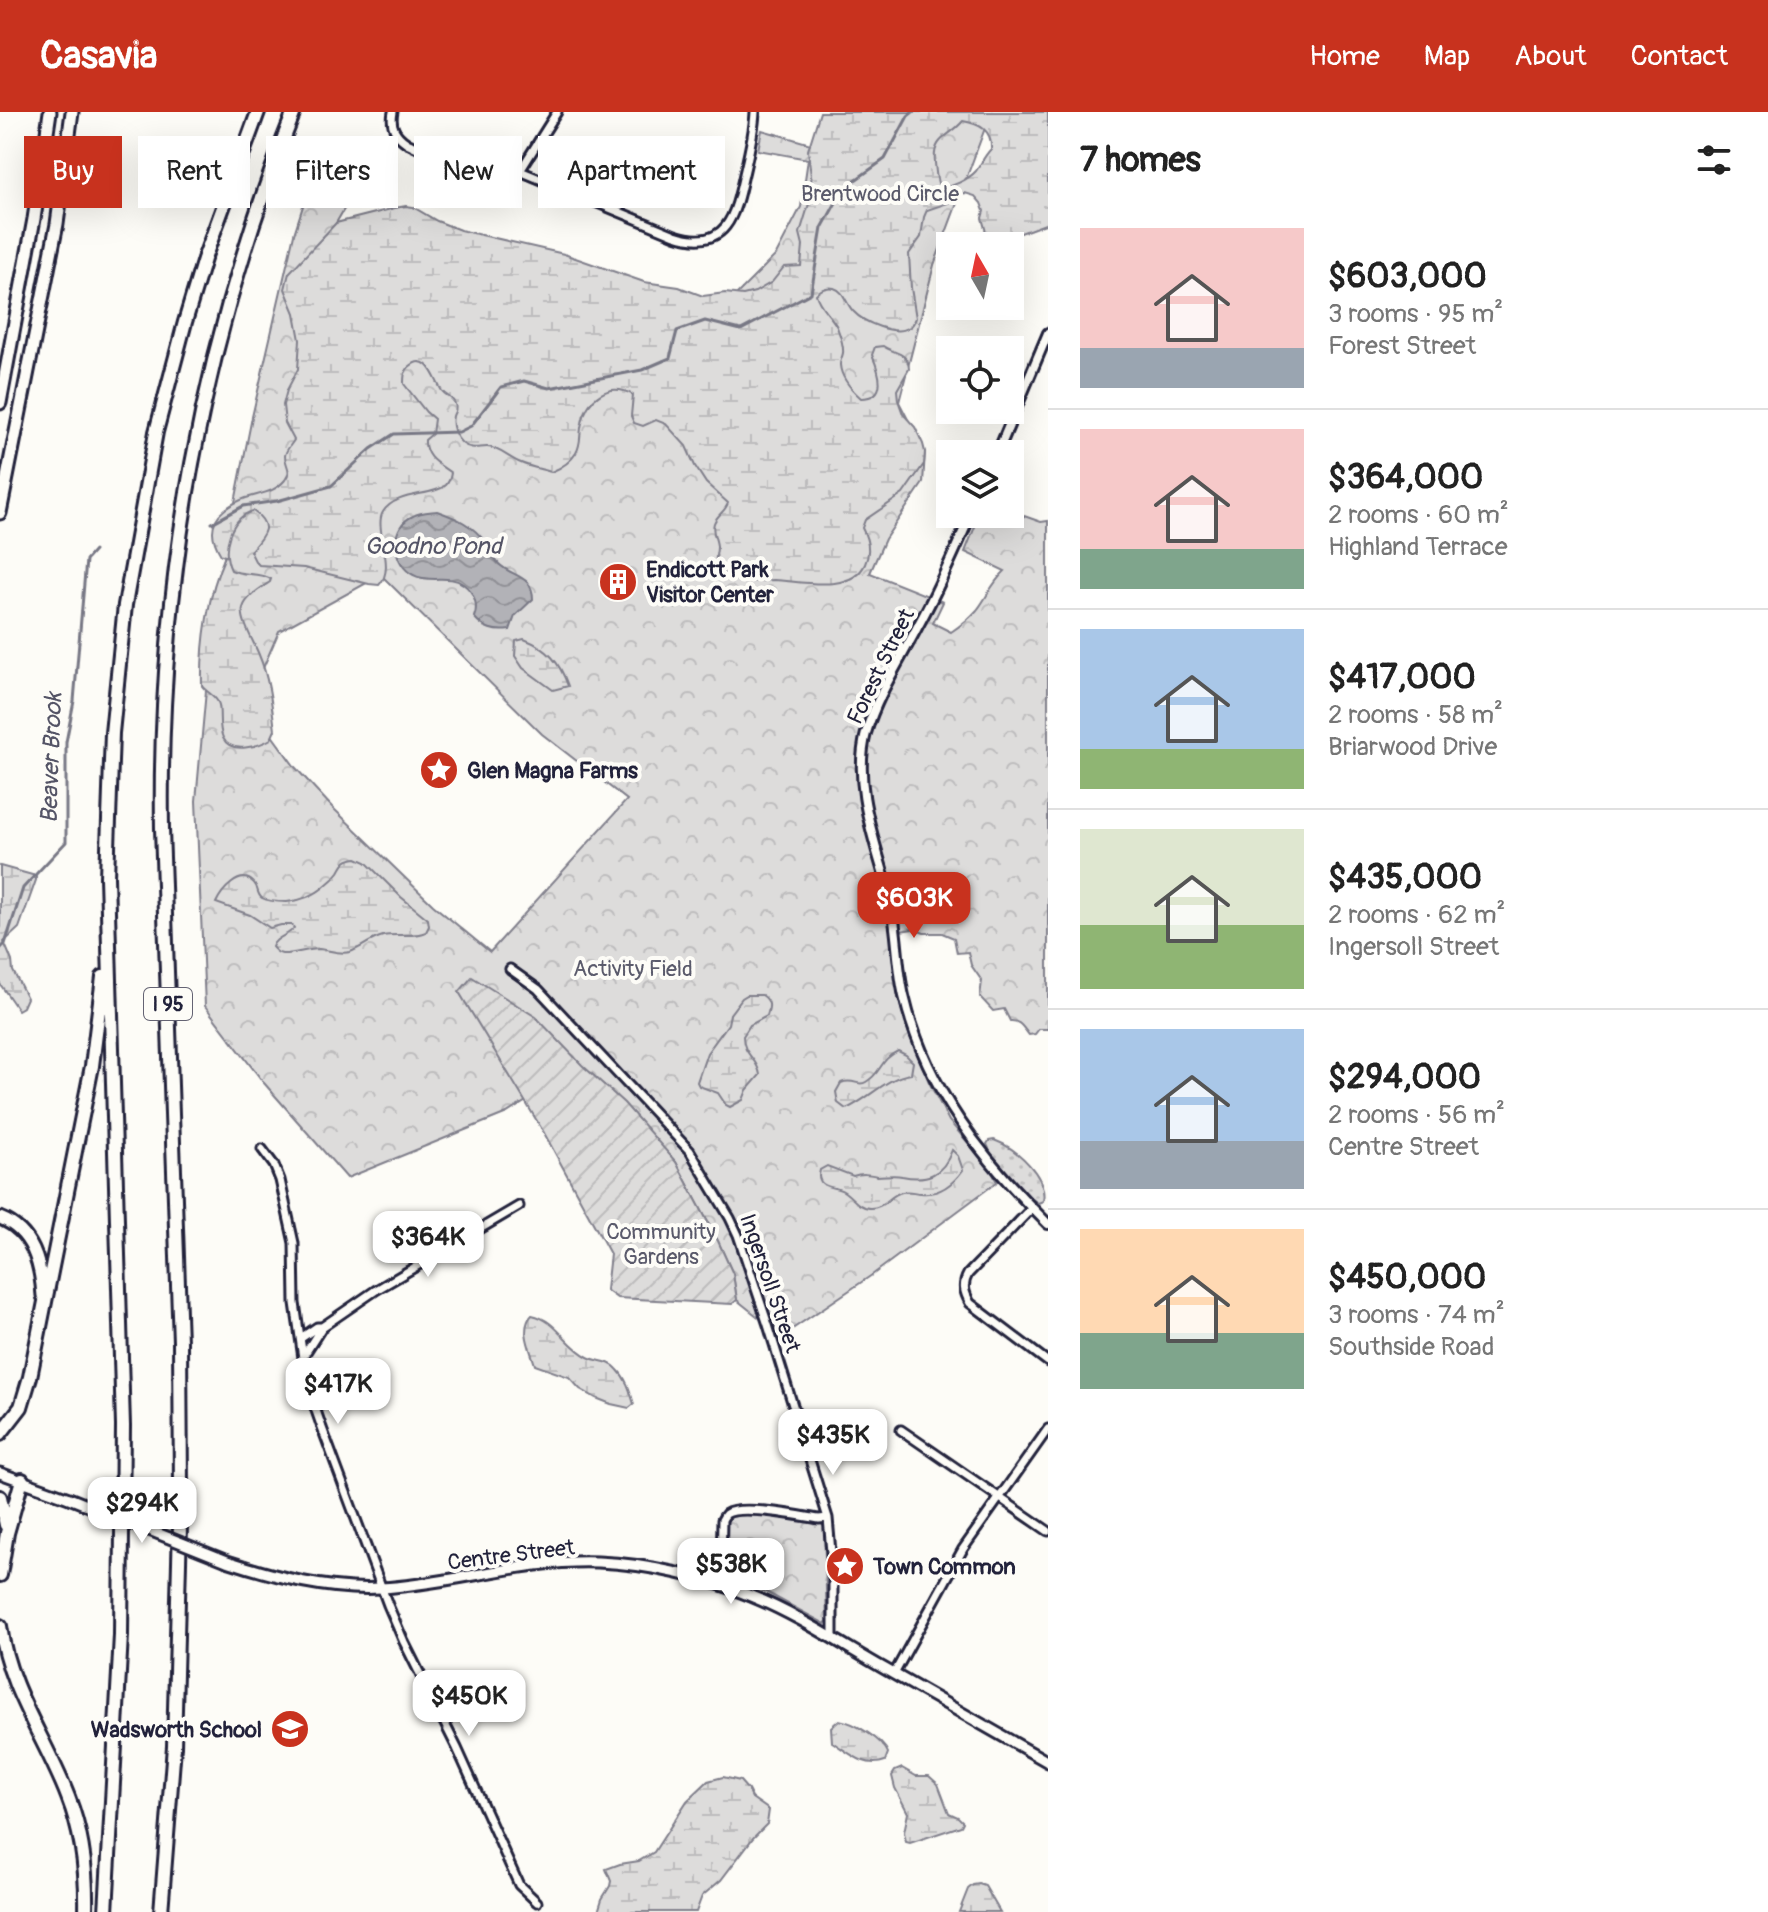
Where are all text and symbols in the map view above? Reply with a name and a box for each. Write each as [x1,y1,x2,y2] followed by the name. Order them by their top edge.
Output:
[40,32,157,80] text: Casavia
[1309,39,1380,74] text: Home
[1424,39,1470,74] text: Map
[1514,39,1587,74] text: About
[1631,39,1728,74] text: Contact
[24,136,122,208] chip: Buy
[138,136,250,208] chip: Rent
[266,136,398,208] chip: Filters
[414,136,522,208] chip: New
[538,136,725,208] chip: Apartment
[1692,138,1736,182] icon: filters
[1080,139,1201,182] text: 7 homes
[801,180,959,208] park label: Brentwood Circle
[936,232,1024,320] north arrow
[936,232,1024,528] map controls
[1328,255,1487,298] text: $603,000
[1144,260,1240,356] icon: home
[1328,298,1503,330] text: 3 rooms · 95 m²
[1328,330,1476,362] text: Forest Street
[936,336,1024,424] button: locate
[936,440,1024,528] button: layers
[1328,456,1483,499] text: $364,000
[1144,461,1240,557] icon: home
[1328,499,1509,531] text: 2 rooms · 60 m²
[1328,531,1508,563] text: Highland Terrace
[365,532,505,561] water label: Goodno Pond
[646,556,775,609] place label: Endicott Park Visitor Center
[597,561,639,603] building icon: Endicott Park Visitor Center
[841,604,921,729] street label: Forest Street
[1328,656,1476,699] text: $417,000
[1144,661,1240,757] icon: home
[35,690,68,824] water label: Beaver Brook
[1328,699,1503,731] text: 2 rooms · 58 m²
[1328,731,1497,763] text: Briarwood Drive
[418,749,460,791] place icon: Glen Magna Farms
[467,757,638,785] place label: Glen Magna Farms
[1328,856,1482,899] text: $435,000
[1144,861,1240,957] icon: home
[858,872,970,940] pin: $603K
[875,882,953,914] text: $603K
[1328,899,1505,931] text: 2 rooms · 62 m²
[1328,931,1499,963] text: Ingersoll Street
[573,955,693,983] park label: Activity Field
[144,988,192,1020] road number: I 95
[1328,1056,1481,1099] text: $294,000
[1144,1061,1240,1157] icon: home
[1328,1099,1505,1131] text: 2 rooms · 56 m²
[1328,1131,1479,1163] text: Centre Street
[733,1210,807,1357] street label: Ingersoll Street
[372,1211,484,1279] pin: $364K
[606,1218,716,1271] park label: Community Gardens
[391,1221,465,1253] text: $364K
[1328,1256,1486,1299] text: $450,000
[1144,1261,1240,1357] icon: home
[1328,1299,1505,1331] text: 3 rooms · 74 m²
[1328,1331,1494,1363] text: Southside Road
[282,1358,394,1426] pin: $417K
[304,1368,372,1400] text: $417K
[777,1409,889,1477] pin: $435K
[796,1419,870,1451] text: $435K
[86,1477,198,1545] pin: $294K
[106,1487,178,1519] text: $294K
[446,1533,576,1577] street label: Centre Street
[675,1538,787,1606] pin: $538K
[824,1545,866,1587] place icon: Town Common
[695,1548,767,1580] text: $538K
[872,1553,1016,1581] place label: Town Common
[413,1670,525,1738] pin: $450K
[431,1680,507,1712] text: $450K
[269,1708,311,1750] school or university icon: Wadsworth School
[91,1716,262,1744] place label: Wadsworth School

